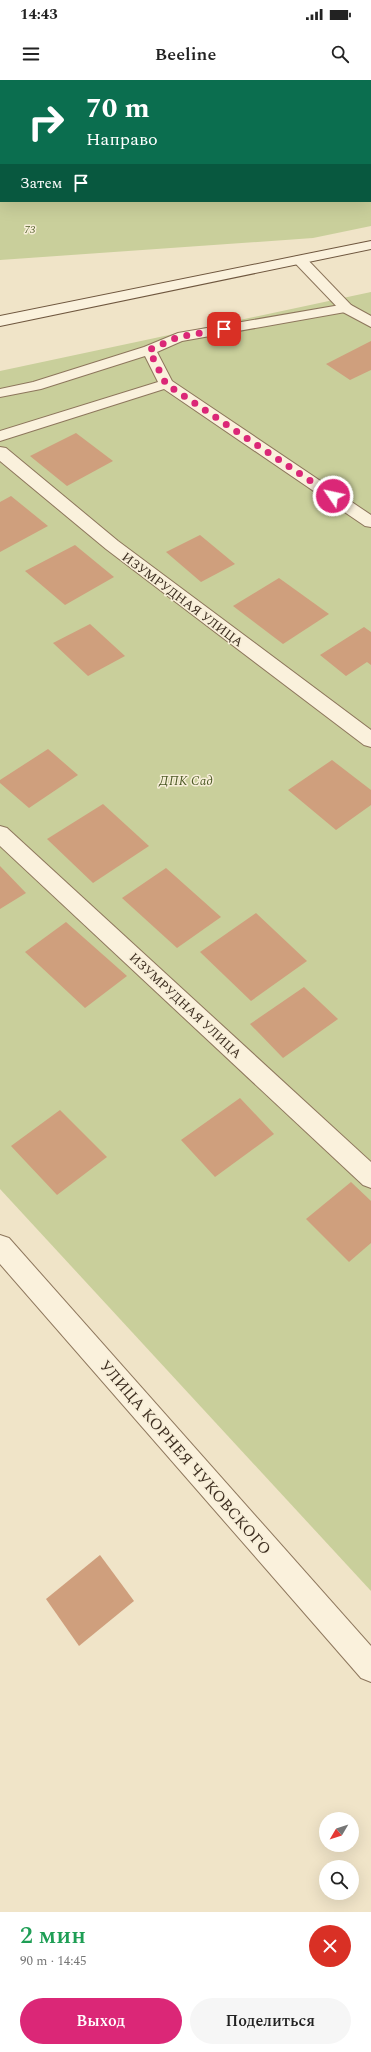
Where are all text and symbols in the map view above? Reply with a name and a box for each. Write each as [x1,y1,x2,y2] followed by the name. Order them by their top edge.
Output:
[20,3,58,26] text: 14:43
[155,41,216,68] text: Beeline
[20,43,42,65] icon: menu
[329,43,351,65] icon: search
[86,87,150,130] text: 70 m
[20,96,72,148] icon: right
[86,126,158,153] text: Направо
[20,172,62,195] text: Затем
[70,172,92,194] icon: arrive
[25,221,36,238] park label: 73
[207,312,241,346] pin
[213,318,235,340] icon: arrive
[312,475,354,517] position arrow
[117,547,248,652] street label: ИЗУМРУДНАЯ УЛИЦА
[158,771,213,791] park label: ДПК Сад
[124,948,246,1064] street label: ИЗУМРУДНАЯ УЛИЦА
[94,1355,277,1560] street label: УЛИЦА КОРНЕЯ ЧУКОВСКОГО
[319,1812,359,1852] north arrow
[319,1812,359,1900] map controls
[319,1860,359,1900] button: search
[20,1918,86,1954] text: 2 мин
[309,1925,351,1967] button: close
[20,1951,86,1971] text: 90 m · 14:45
[20,1998,182,2044] button: Выход
[190,1998,351,2044] button: Поделиться

